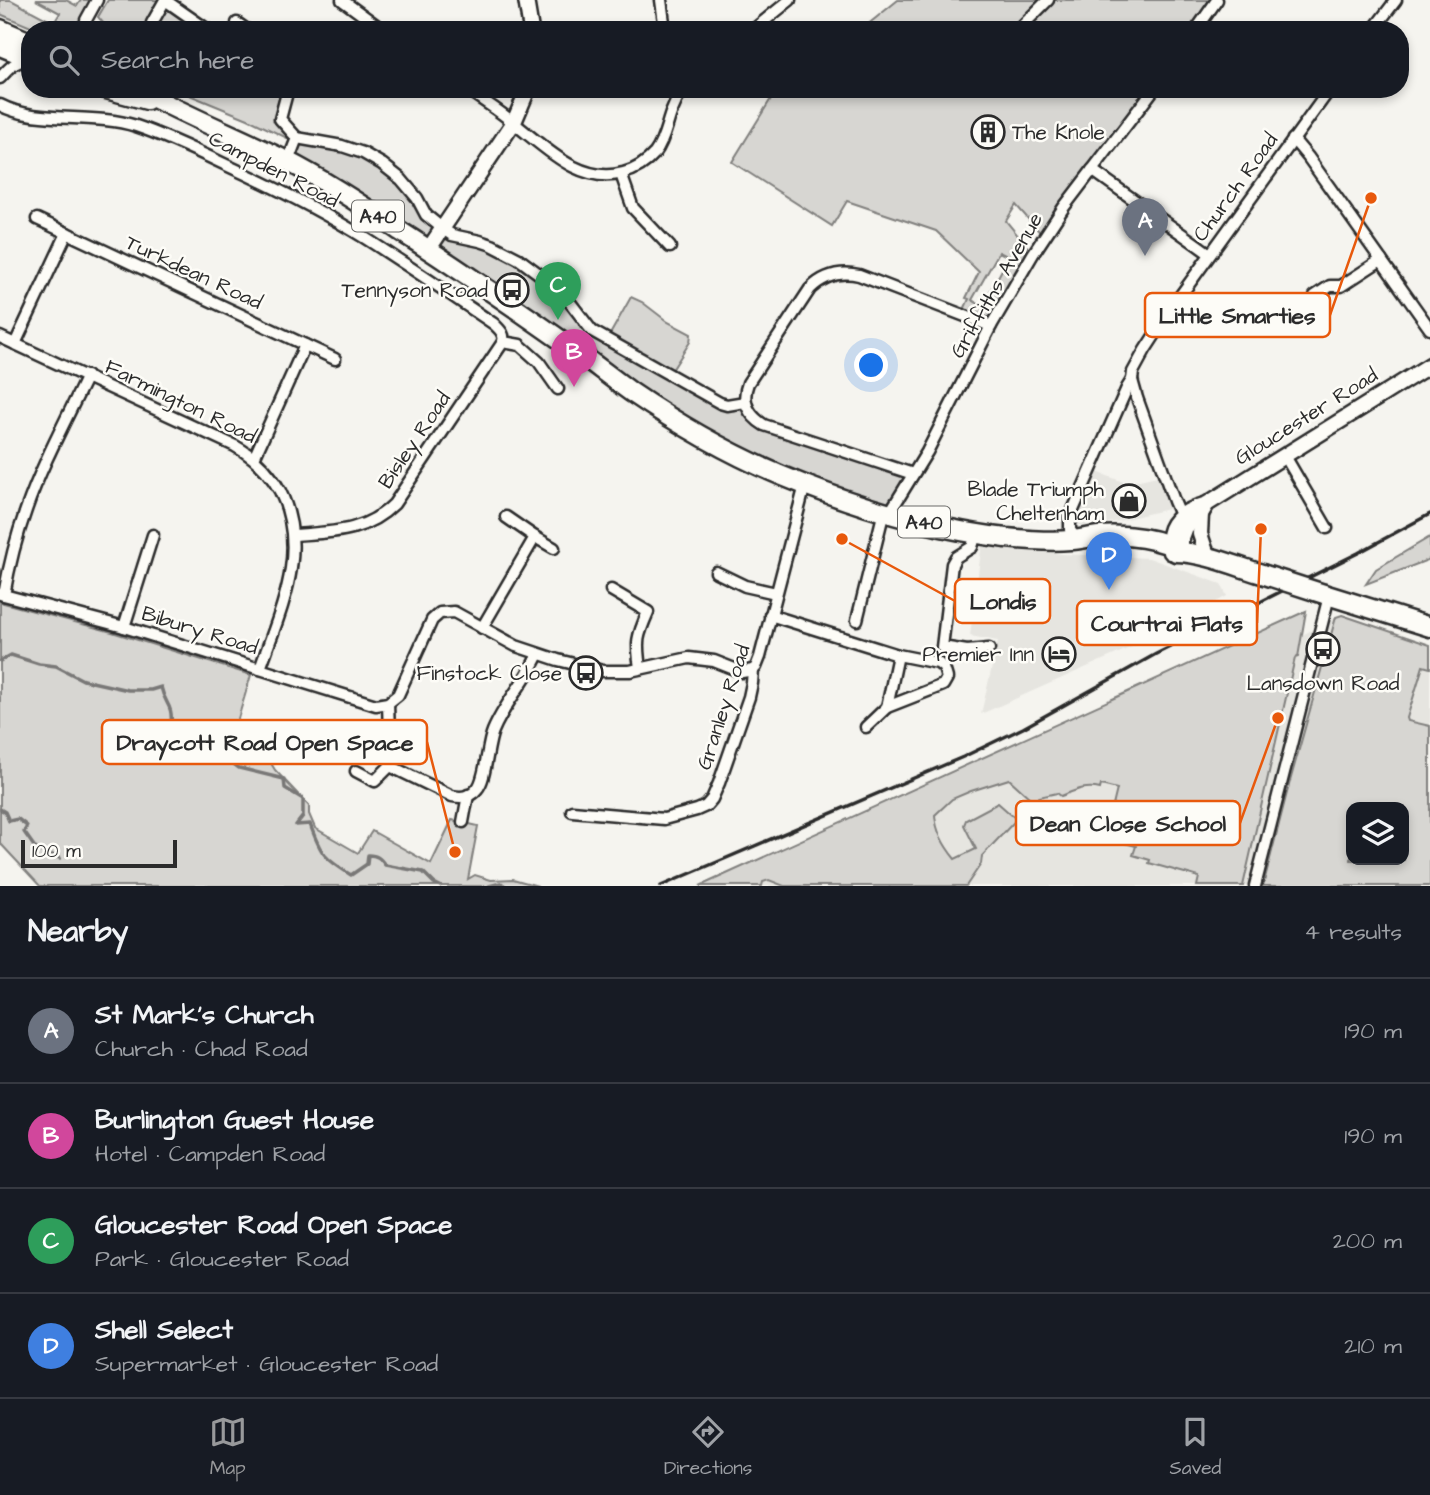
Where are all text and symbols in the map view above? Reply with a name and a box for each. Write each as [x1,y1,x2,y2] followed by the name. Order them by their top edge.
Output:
[21,21,1409,98] search box
[45,41,83,79] icon: search
[101,42,254,78] text: Search here
[969,113,1007,151] building icon: The Knole
[1012,118,1105,147] place label: The Knole
[203,124,344,216] street label: Campden Road
[1186,127,1285,248] street label: Church Road
[1122,198,1168,256] pin: A
[352,200,404,232] road number: A40
[943,207,1050,363] street label: Griffiths Avenue
[121,228,267,317] street label: Turkdean Road
[535,262,581,320] pin: C
[493,271,531,309] bus stop icon: Tennyson Road
[342,276,488,307] place label: Tennyson Road
[1145,293,1330,337] callout: Little Smarties
[1158,300,1316,332] text: Little Smarties
[551,329,597,387] pin: B
[854,348,888,382] your location
[99,352,262,453] street label: Farmington Road
[1229,361,1384,472] street label: Gloucester Road
[371,386,459,496] street label: Bisley Road
[968,475,1105,528] place label: Blade Triumph Cheltenham
[1110,482,1148,520] shop icon: Blade Triumph Cheltenham
[898,506,950,538] road number: A40
[1086,532,1132,590] pin: D
[955,579,1050,623] callout: Londis
[969,586,1037,618] text: Londis
[137,599,262,664] street label: Bibury Road
[1077,601,1257,645] callout: Courtrai Flats
[1091,608,1243,640] text: Courtrai Flats
[1304,630,1342,668] bus stop icon: Lansdown Road
[1040,635,1078,673] hotel icon: Premier Inn
[923,640,1034,669] place label: Premier Inn
[690,641,759,774] street label: Granley Road
[567,654,605,692] bus stop icon: Finstock Close
[416,659,562,688] place label: Finstock Close
[1247,669,1400,698] place label: Lansdown Road
[102,720,427,764] callout: Draycott Road Open Space
[117,727,414,761] text: Draycott Road Open Space
[1016,801,1240,845] callout: Dean Close School
[1346,802,1409,865] map controls
[1346,802,1409,865] button: layers
[1030,808,1226,840] text: Dean Close School
[21,837,177,869] scale bar
[32,838,81,865] text: 100 m
[28,911,128,953] text: Nearby
[1304,916,1402,948] text: 4 results
[95,997,314,1033] text: St Mark's Church
[44,1015,58,1047] text: A
[1344,1015,1402,1047] text: 190 m
[95,1033,308,1065] text: Church · Chad Road
[95,1102,374,1138] text: Burlington Guest House
[43,1120,59,1152] text: B
[1344,1120,1402,1152] text: 190 m
[95,1138,325,1170] text: Hotel · Campden Road
[95,1207,452,1243] text: Gloucester Road Open Space
[43,1225,59,1257] text: C
[1333,1225,1402,1257] text: 200 m
[95,1243,349,1275] text: Park · Gloucester Road
[95,1312,233,1348] text: Shell Select
[44,1330,58,1362] text: D
[1344,1330,1402,1362] text: 210 m
[95,1348,438,1380] text: Supermarket · Gloucester Road
[209,1413,247,1482] tab: Map
[664,1413,752,1482] tab: Directions
[1170,1413,1221,1482] tab: Saved

